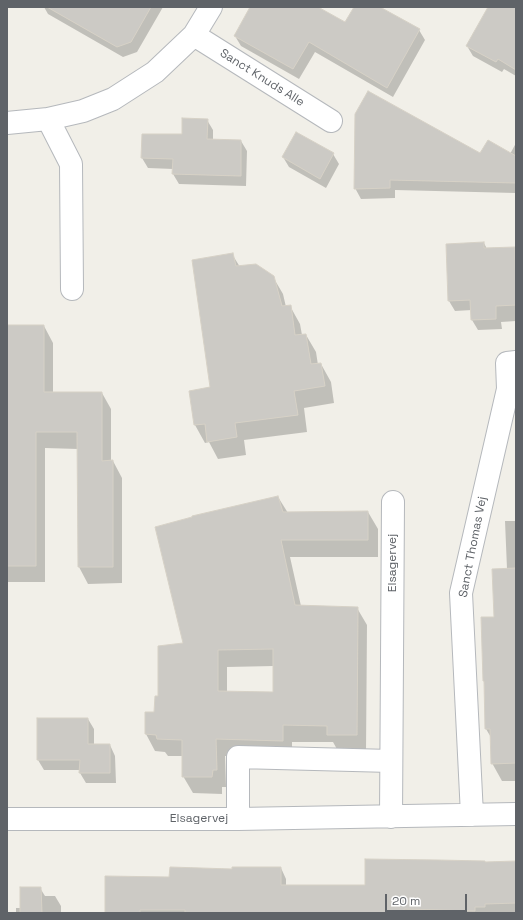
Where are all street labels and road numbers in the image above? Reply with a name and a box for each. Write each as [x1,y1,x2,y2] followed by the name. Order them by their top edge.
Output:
[217,46,307,110] street label: Sanct Knuds Alle
[456,495,490,599] street label: Sanct Thomas Vej
[386,534,400,592] street label: Elsagervej
[170,812,228,826] street label: Elsagervej

